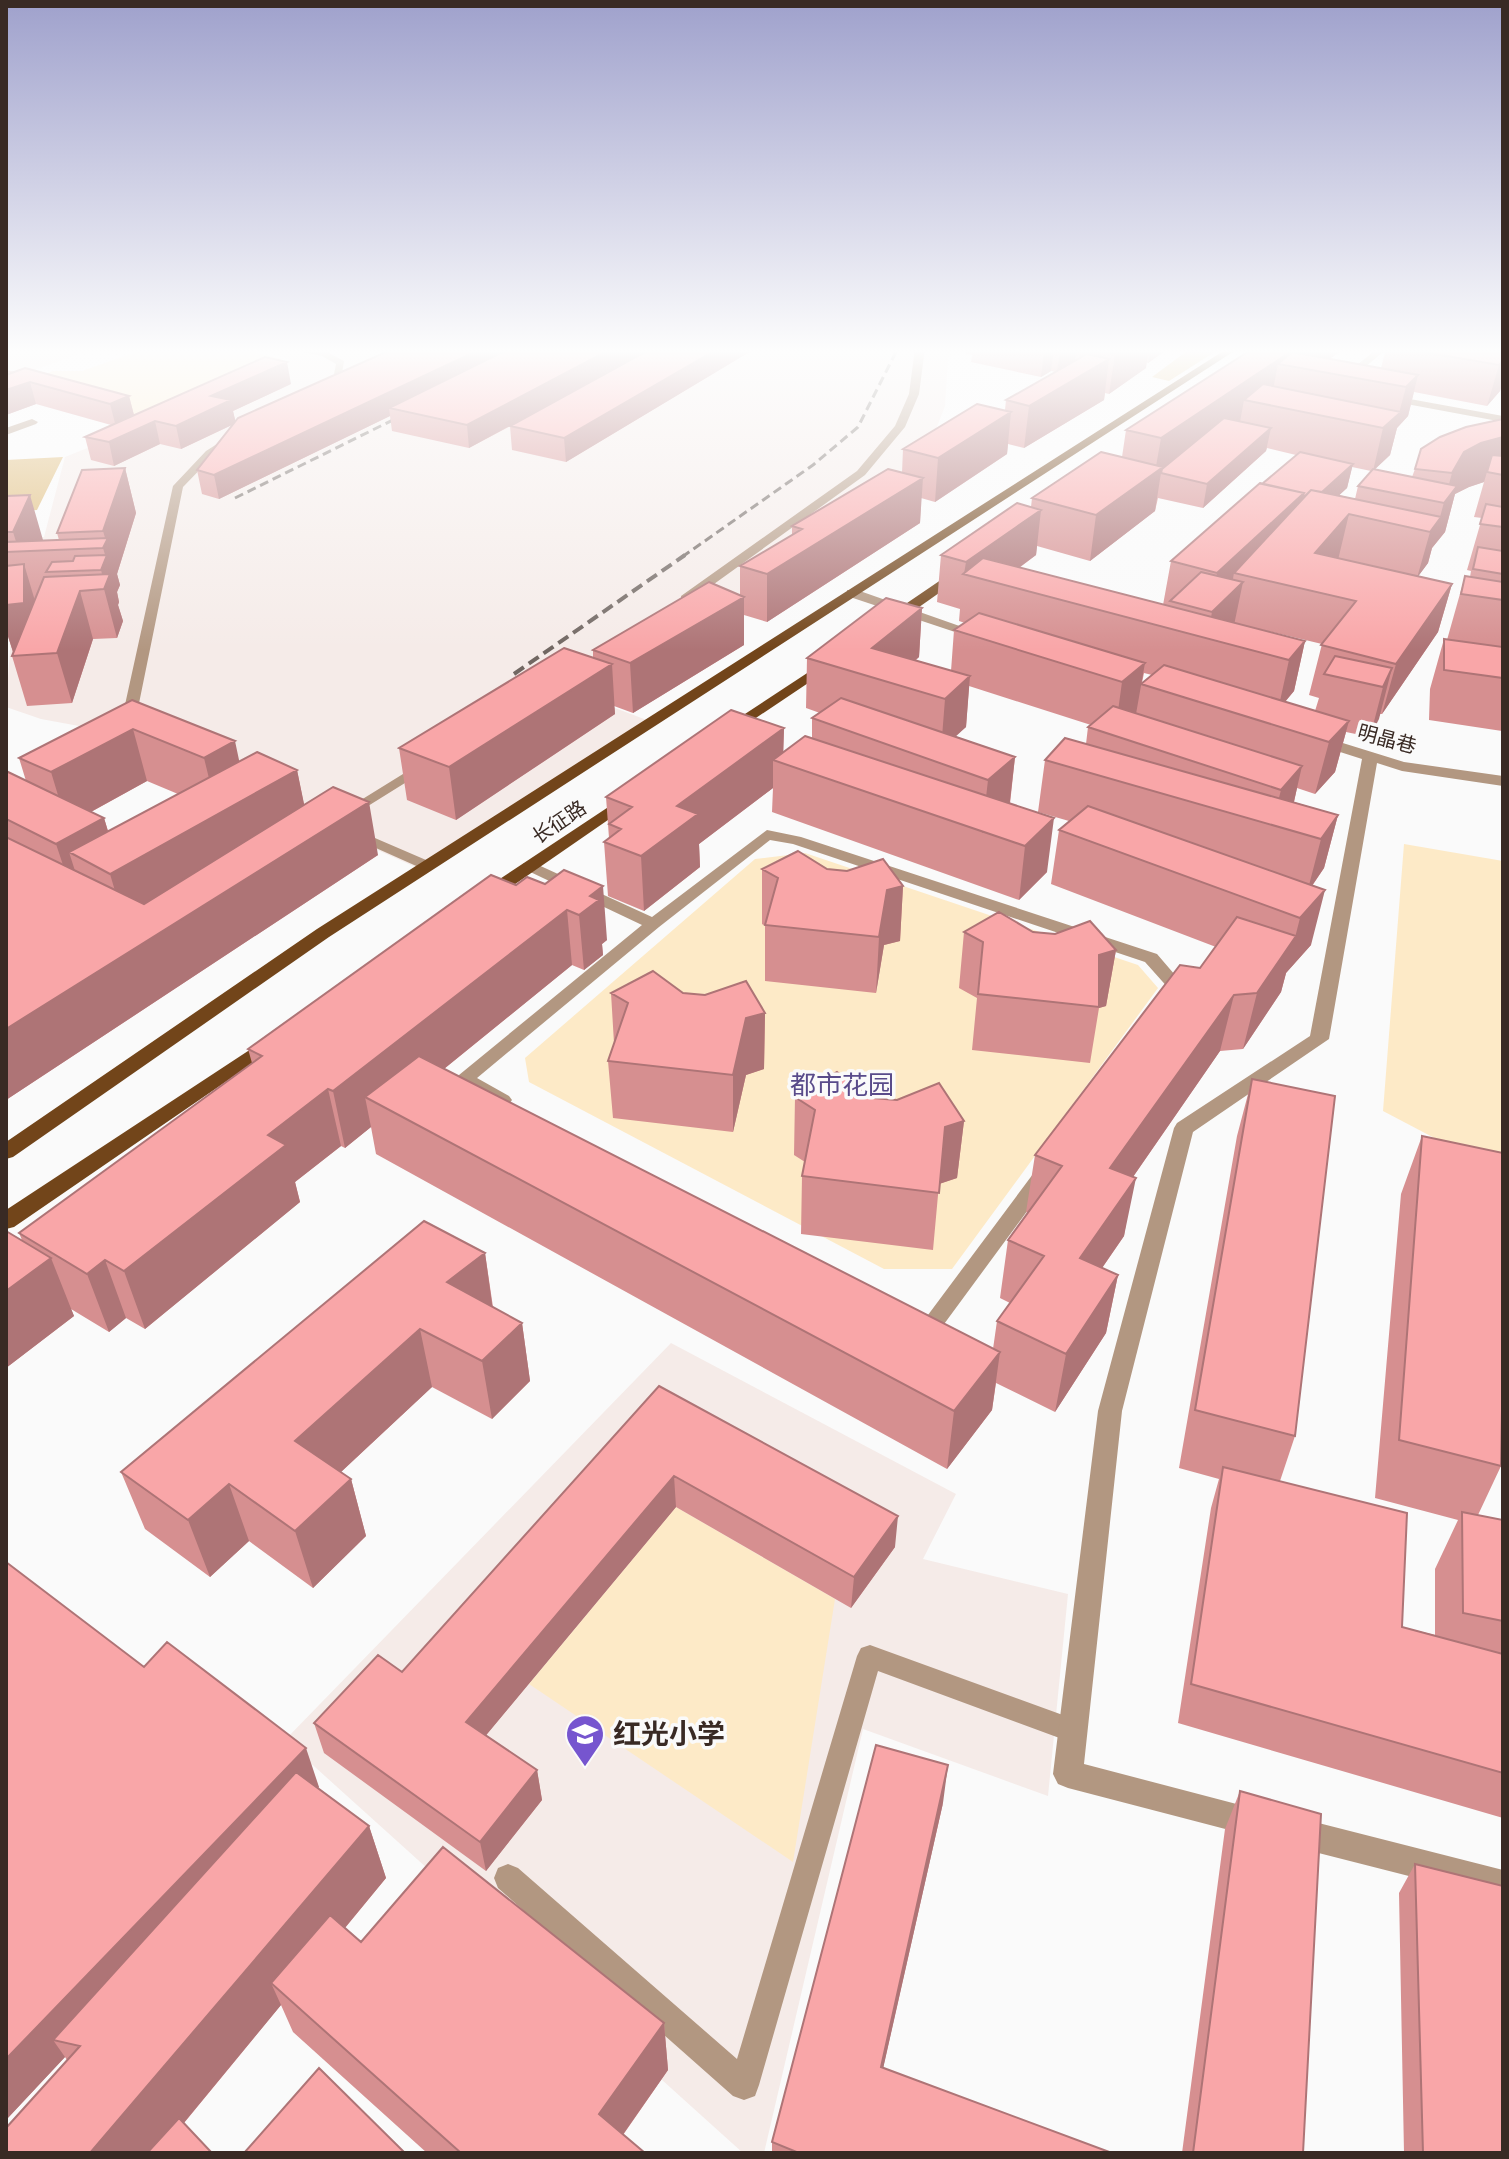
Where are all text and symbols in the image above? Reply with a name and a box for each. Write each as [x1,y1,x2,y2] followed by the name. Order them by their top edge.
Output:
[1355,719,1419,759] street label: 明晶巷
[527,794,591,850] street label: 长征路
[790,1068,894,1102] district label: 都市花园
[564,1713,606,1768] school or university icon: 红光小学
[613,1716,725,1753] place label: 红光小学

